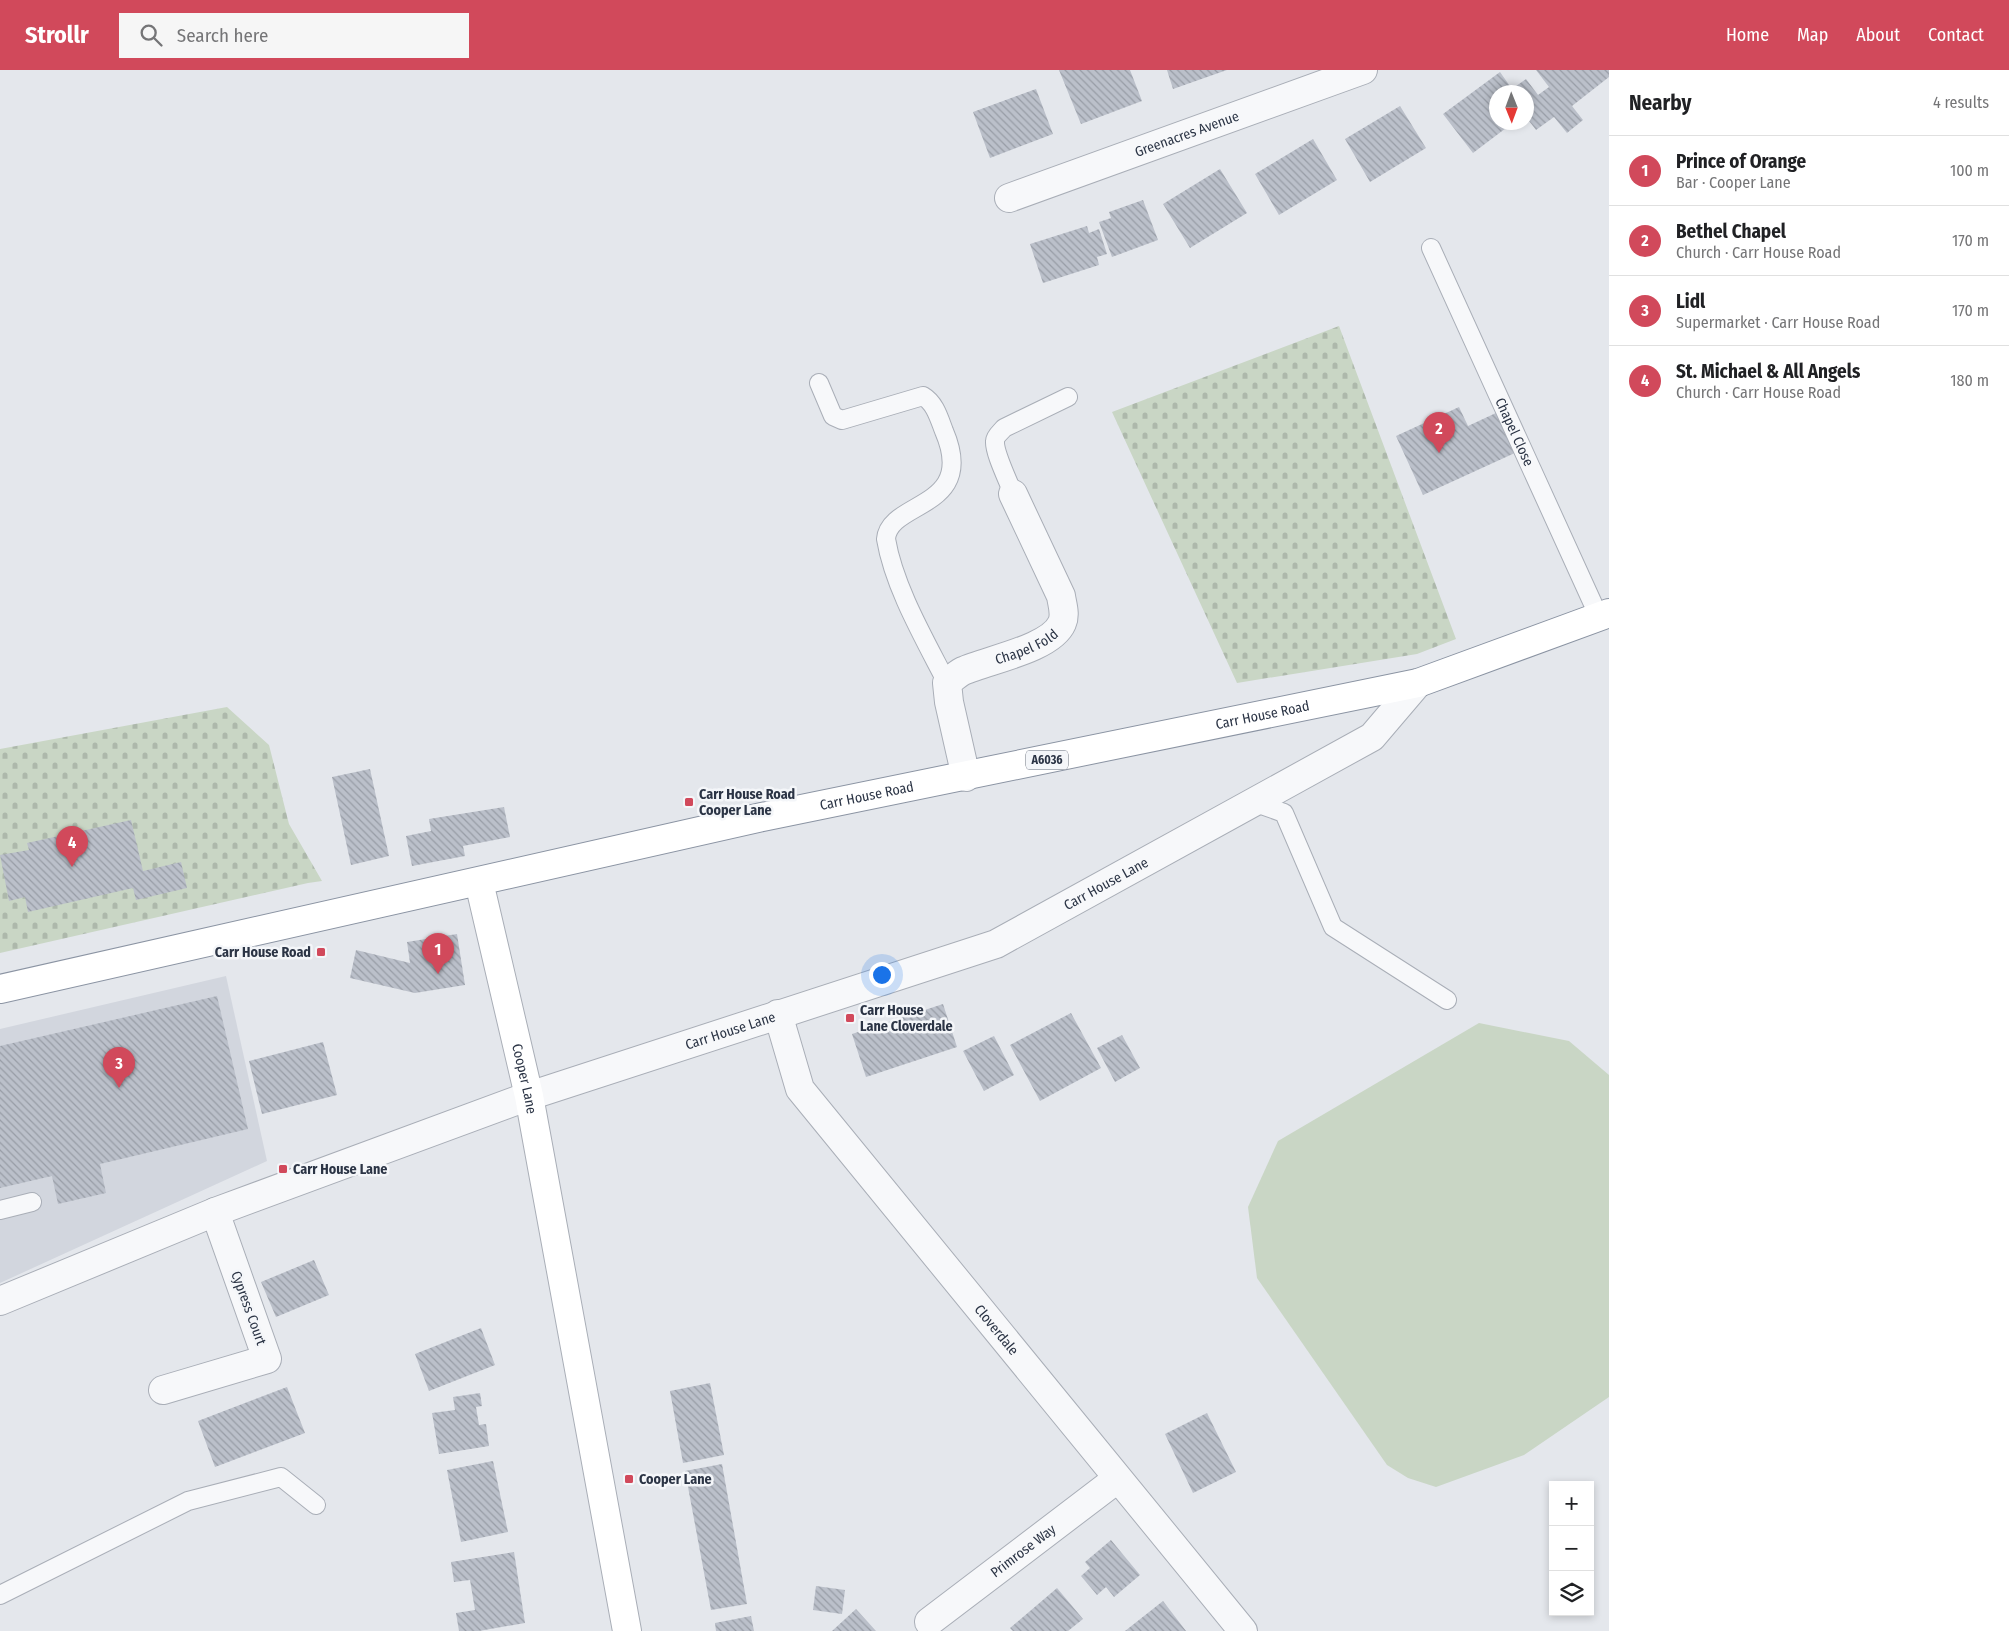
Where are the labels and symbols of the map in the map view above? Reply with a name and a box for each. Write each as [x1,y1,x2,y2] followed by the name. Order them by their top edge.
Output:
[1489,85,1534,130] north arrow
[1133,108,1241,161] street label: Greenacres Avenue
[1491,395,1537,469] street label: Chapel Close
[1423,412,1455,453] pin: 2
[993,626,1062,668] street label: Chapel Fold
[1214,697,1311,733] street label: Carr House Road
[1026,750,1068,770] road number: A6036
[818,778,915,814] street label: Carr House Road
[699,786,795,819] place label: Carr House Road Cooper Lane
[683,796,695,808] marker: Carr House Road Cooper Lane
[56,826,88,867] pin: 4
[1061,854,1151,914] street label: Carr House Lane
[422,933,454,974] pin: 1
[215,944,311,961] place label: Carr House Road
[315,946,327,958] marker: Carr House Road
[869,962,895,988] your location
[860,1002,953,1035] place label: Carr House Lane Cloverdale
[683,1008,778,1054] street label: Carr House Lane
[844,1012,856,1024] marker: Carr House Lane Cloverdale
[508,1042,540,1115] street label: Cooper Lane
[103,1047,135,1088] pin: 3
[293,1161,387,1178] place label: Carr House Lane
[277,1163,289,1175] marker: Carr House Lane
[227,1269,270,1348] street label: Cypress Court
[971,1301,1022,1359] street label: Cloverdale
[639,1471,712,1488] place label: Cooper Lane
[623,1473,635,1485] marker: Cooper Lane
[987,1520,1060,1581] street label: Primrose Way

